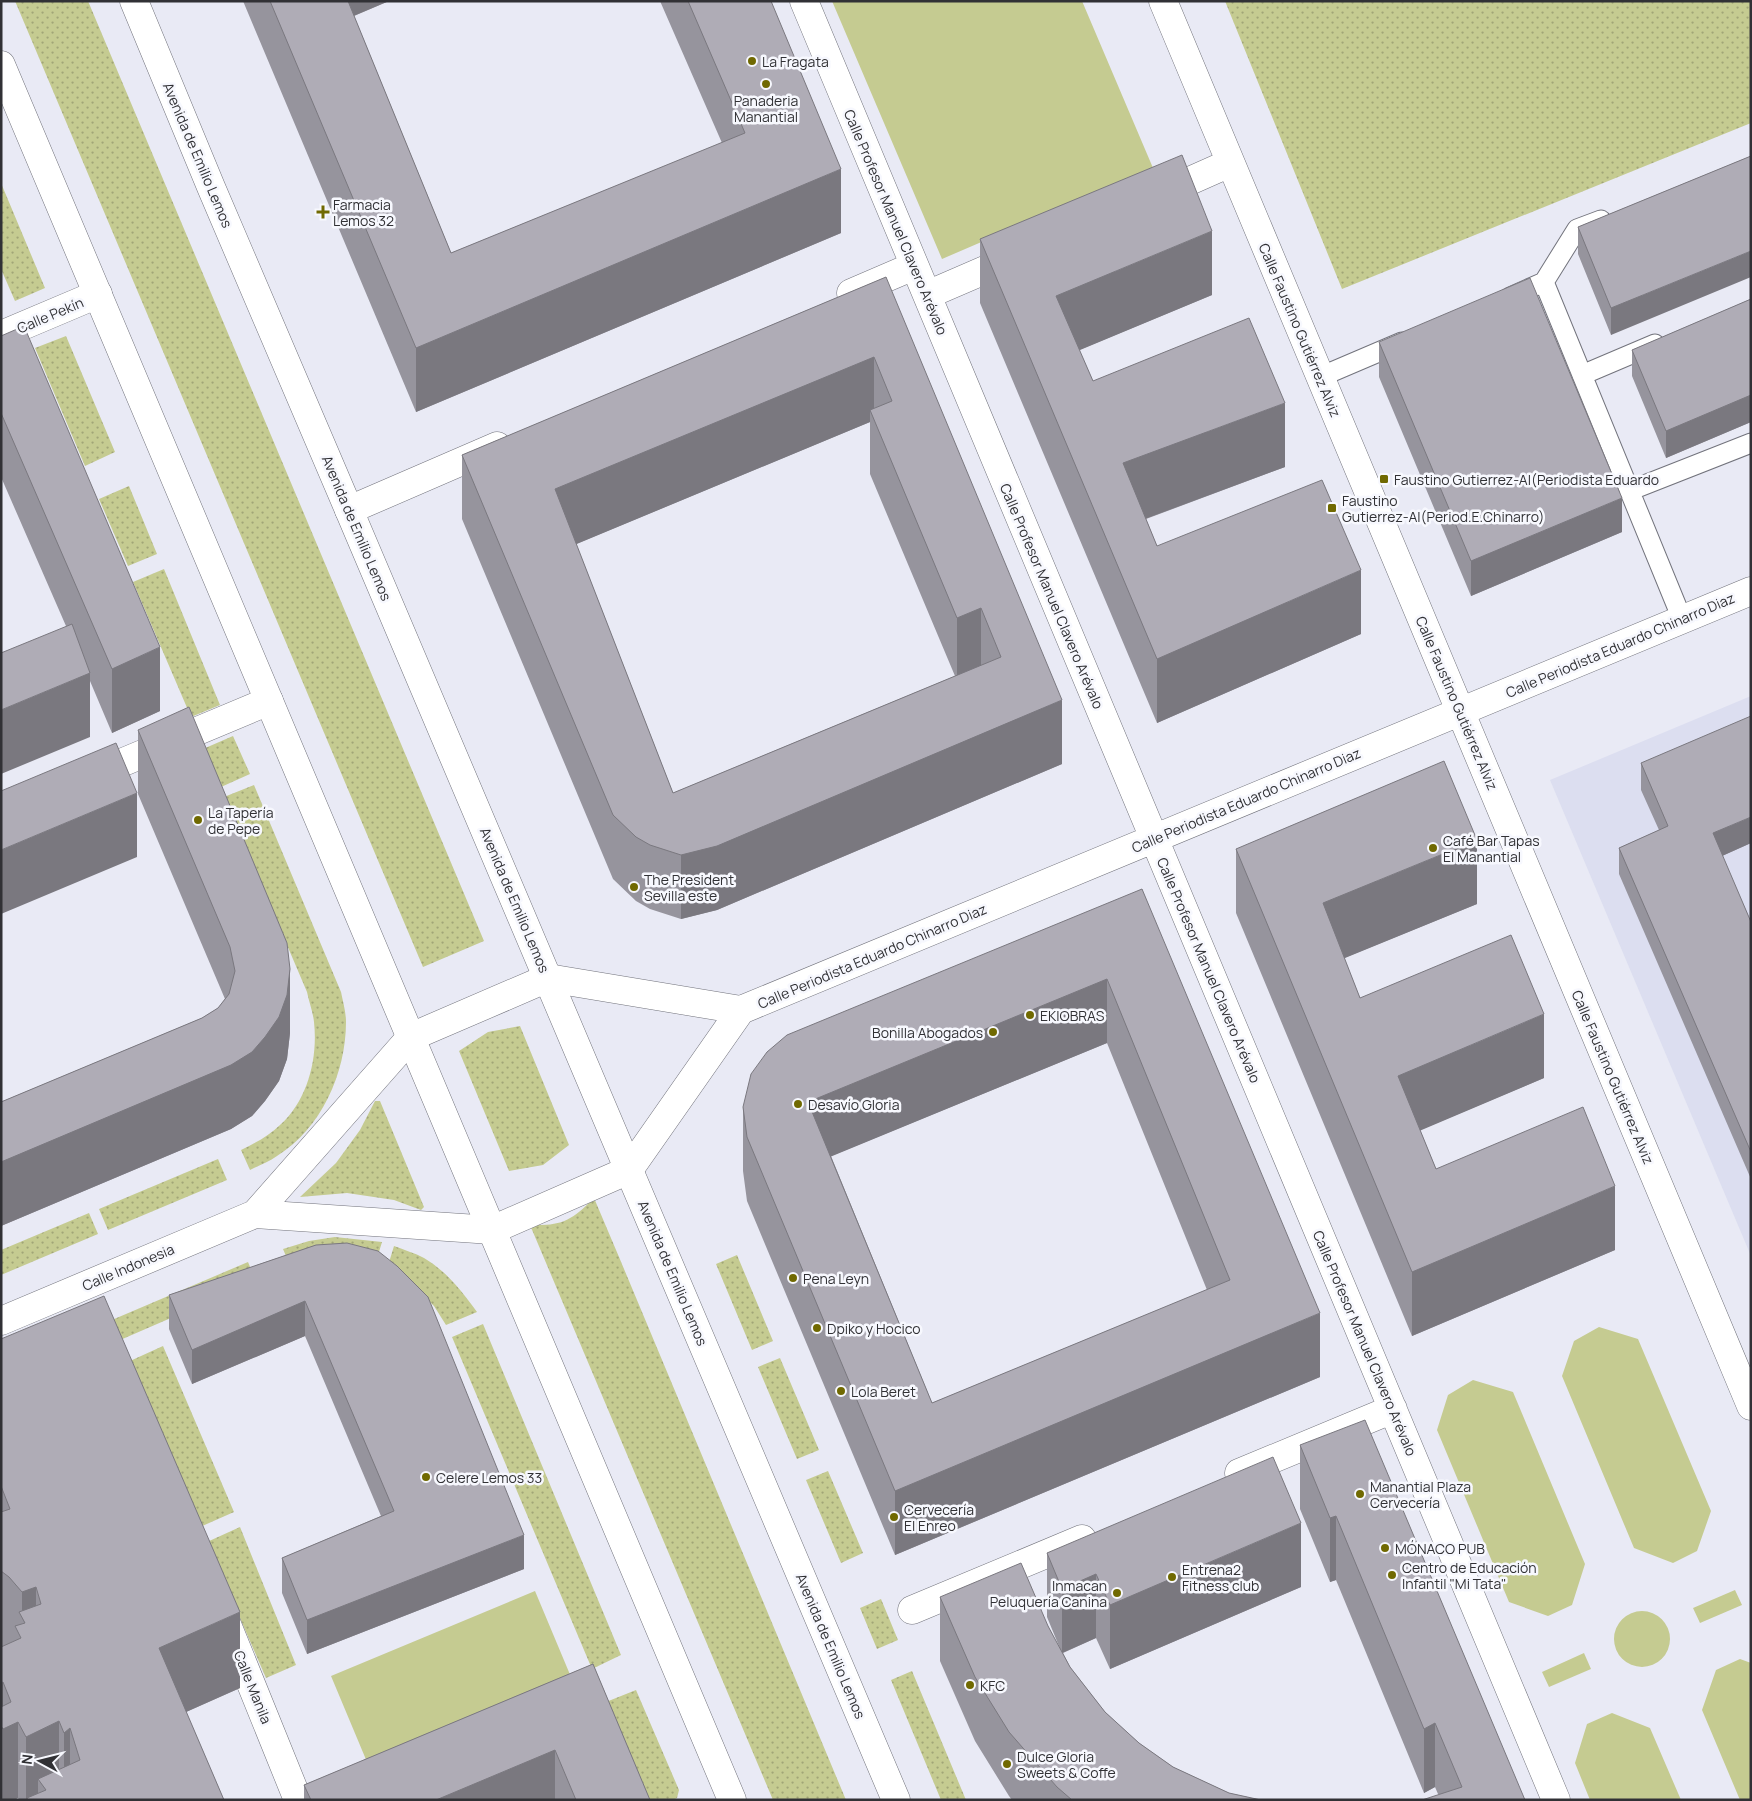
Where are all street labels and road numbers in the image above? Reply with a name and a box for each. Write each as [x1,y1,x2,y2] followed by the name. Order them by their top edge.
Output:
[159,79,237,231] street label: Avenida de Emilio Lemos
[840,106,952,338] street label: Calle Profesor Manuel Clavero Arévalo
[1255,240,1345,420] street label: Calle Faustino Gutiérrez Alviz
[14,292,86,338] street label: Calle Pekín
[318,452,396,604] street label: Avenida de Emilio Lemos
[996,480,1108,712] street label: Calle Profesor Manuel Clavero Arévalo
[1503,588,1737,702] street label: Calle Periodista Eduardo Chinarro Diaz
[1412,613,1502,793] street label: Calle Faustino Gutiérrez Alviz
[1129,743,1363,857] street label: Calle Periodista Eduardo Chinarro Diaz
[476,824,554,976] street label: Avenida de Emilio Lemos
[1153,854,1265,1086] street label: Calle Profesor Manuel Clavero Arévalo
[755,899,989,1013] street label: Calle Periodista Eduardo Chinarro Diaz
[1568,987,1658,1167] street label: Calle Faustino Gutiérrez Alviz
[634,1197,712,1349] street label: Avenida de Emilio Lemos
[1309,1227,1421,1459] street label: Calle Profesor Manuel Clavero Arévalo
[79,1239,177,1295] street label: Calle Indonesia
[792,1570,870,1722] street label: Avenida de Emilio Lemos
[230,1648,276,1726] street label: Calle Manila

